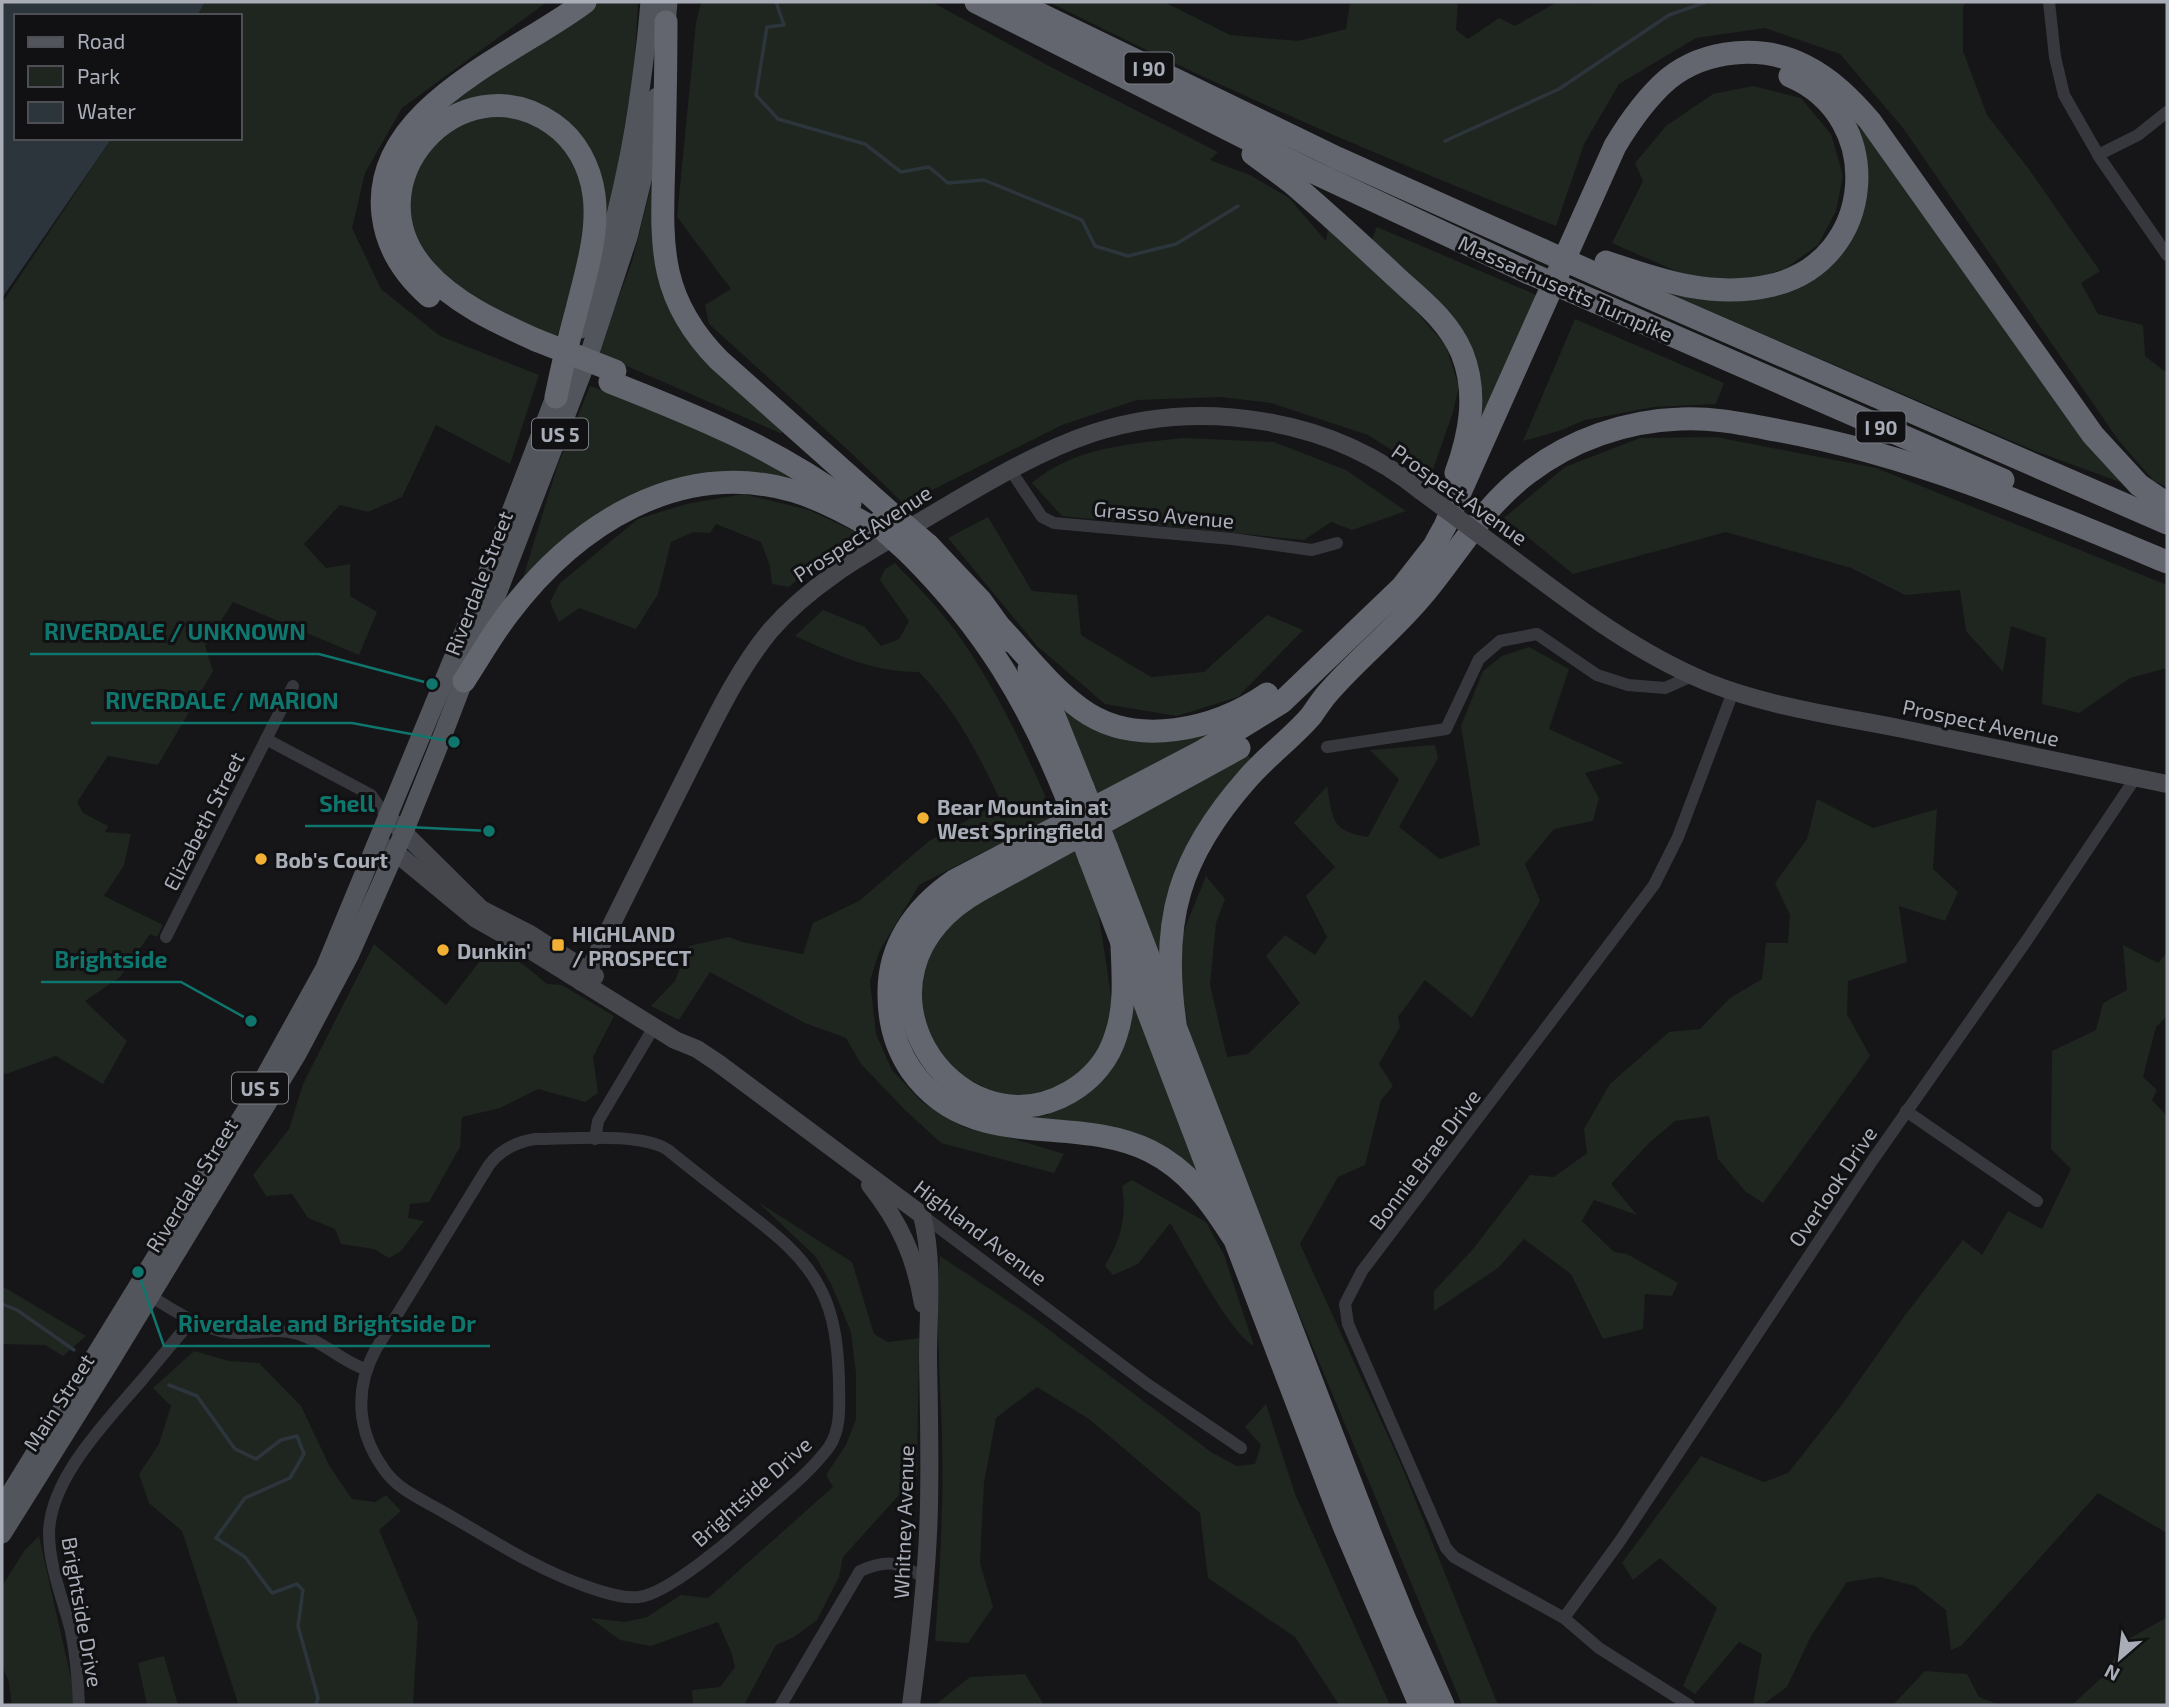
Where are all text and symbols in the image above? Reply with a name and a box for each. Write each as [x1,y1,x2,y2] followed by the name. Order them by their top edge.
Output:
[14,14,242,140] legend
[77,28,125,53] text: Road
[1124,52,1174,83] road number: I 90
[77,63,120,88] text: Park
[77,98,136,123] text: Water
[1455,229,1677,347] street label: Massachusetts Turnpike
[1856,412,1906,442] road number: I 90
[532,418,588,449] road number: US 5
[1388,438,1532,550] street label: Prospect Avenue
[788,479,936,587] street label: Prospect Avenue
[1093,495,1235,533] street label: Grasso Avenue
[439,507,517,659] street label: Riverdale Street
[30,610,319,654] callout: RIVERDALE / UNKNOWN
[44,617,306,645] text: RIVERDALE / UNKNOWN
[91,679,352,723] callout: RIVERDALE / MARION
[105,686,339,714] text: RIVERDALE / MARION
[1900,693,2062,751] street label: Prospect Avenue
[157,748,249,894] street label: Elizabeth Street
[305,782,388,826] callout: Shell
[319,789,375,817] text: Shell
[937,794,1109,843] place label: Bear Mountain at West Springfield
[915,810,931,826] marker: Bear Mountain at West Springfield
[275,847,388,872] place label: Bob's Court
[253,851,269,867] marker: Bob's Court
[572,921,692,970] place label: HIGHLAND / PROSPECT
[550,937,566,953] marker: HIGHLAND / PROSPECT
[41,938,181,982] callout: Brightside
[457,938,531,963] place label: Dunkin'
[435,942,451,958] marker: Dunkin'
[55,945,167,973] text: Brightside
[232,1072,288,1104] road number: US 5
[1363,1084,1485,1234] street label: Bonnie Brae Drive
[140,1114,242,1256] street label: Riverdale Street
[1783,1121,1881,1251] street label: Overlook Drive
[910,1174,1052,1290] street label: Highland Avenue
[164,1302,490,1346] callout: Riverdale and Brightside Dr
[178,1309,476,1337] text: Riverdale and Brightside Dr
[17,1349,99,1455] street label: Main Street
[686,1431,816,1551] street label: Brightside Drive
[888,1445,918,1599] street label: Whitney Avenue
[57,1535,109,1689] street label: Brightside Drive
[2085,1623,2155,1693] north arrow
[2100,1660,2123,1687] text: N

